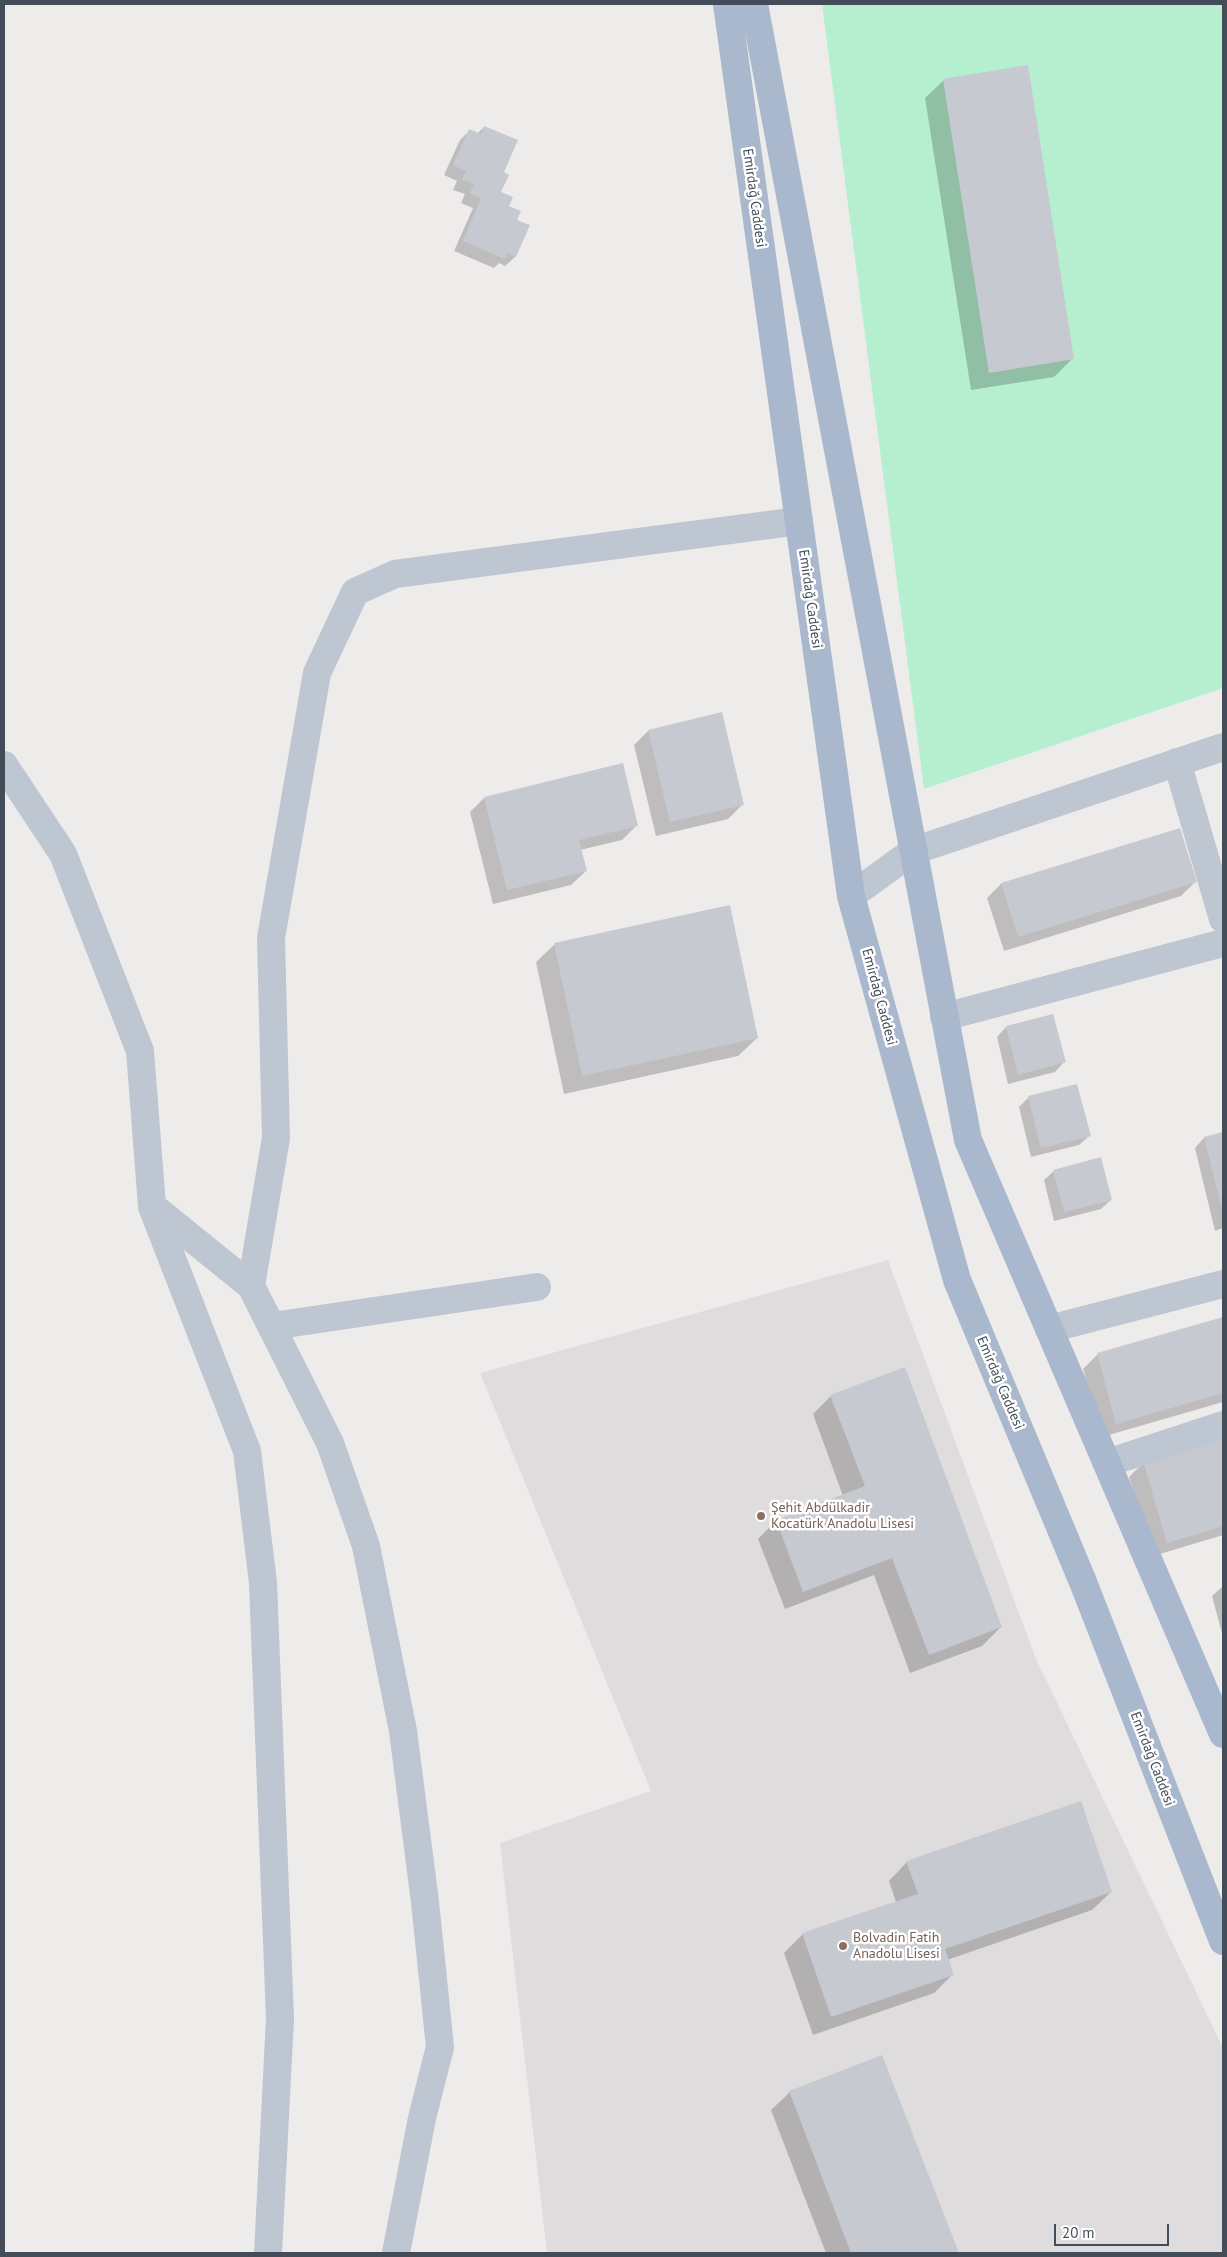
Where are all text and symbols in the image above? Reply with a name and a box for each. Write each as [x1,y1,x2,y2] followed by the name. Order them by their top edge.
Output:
[739,147,769,249] street label: Emirdağ Caddesi
[795,548,825,650] street label: Emirdağ Caddesi
[858,947,900,1047] street label: Emirdağ Caddesi
[973,1334,1027,1432] street label: Emirdağ Caddesi
[771,1500,914,1532] place label: Şehit Abdülkadir Kocatürk Anadolu Lisesi
[755,1510,767,1522] marker: Şehit Abdülkadir Kocatürk Anadolu Lisesi
[1126,1709,1178,1809] street label: Emirdağ Caddesi
[853,1930,940,1962] place label: Bolvadin Fatih Anadolu Lisesi
[837,1940,849,1952] marker: Bolvadin Fatih Anadolu Lisesi
[1057,2214,1172,2246] scale bar
[1062,2223,1095,2242] text: 20 m

